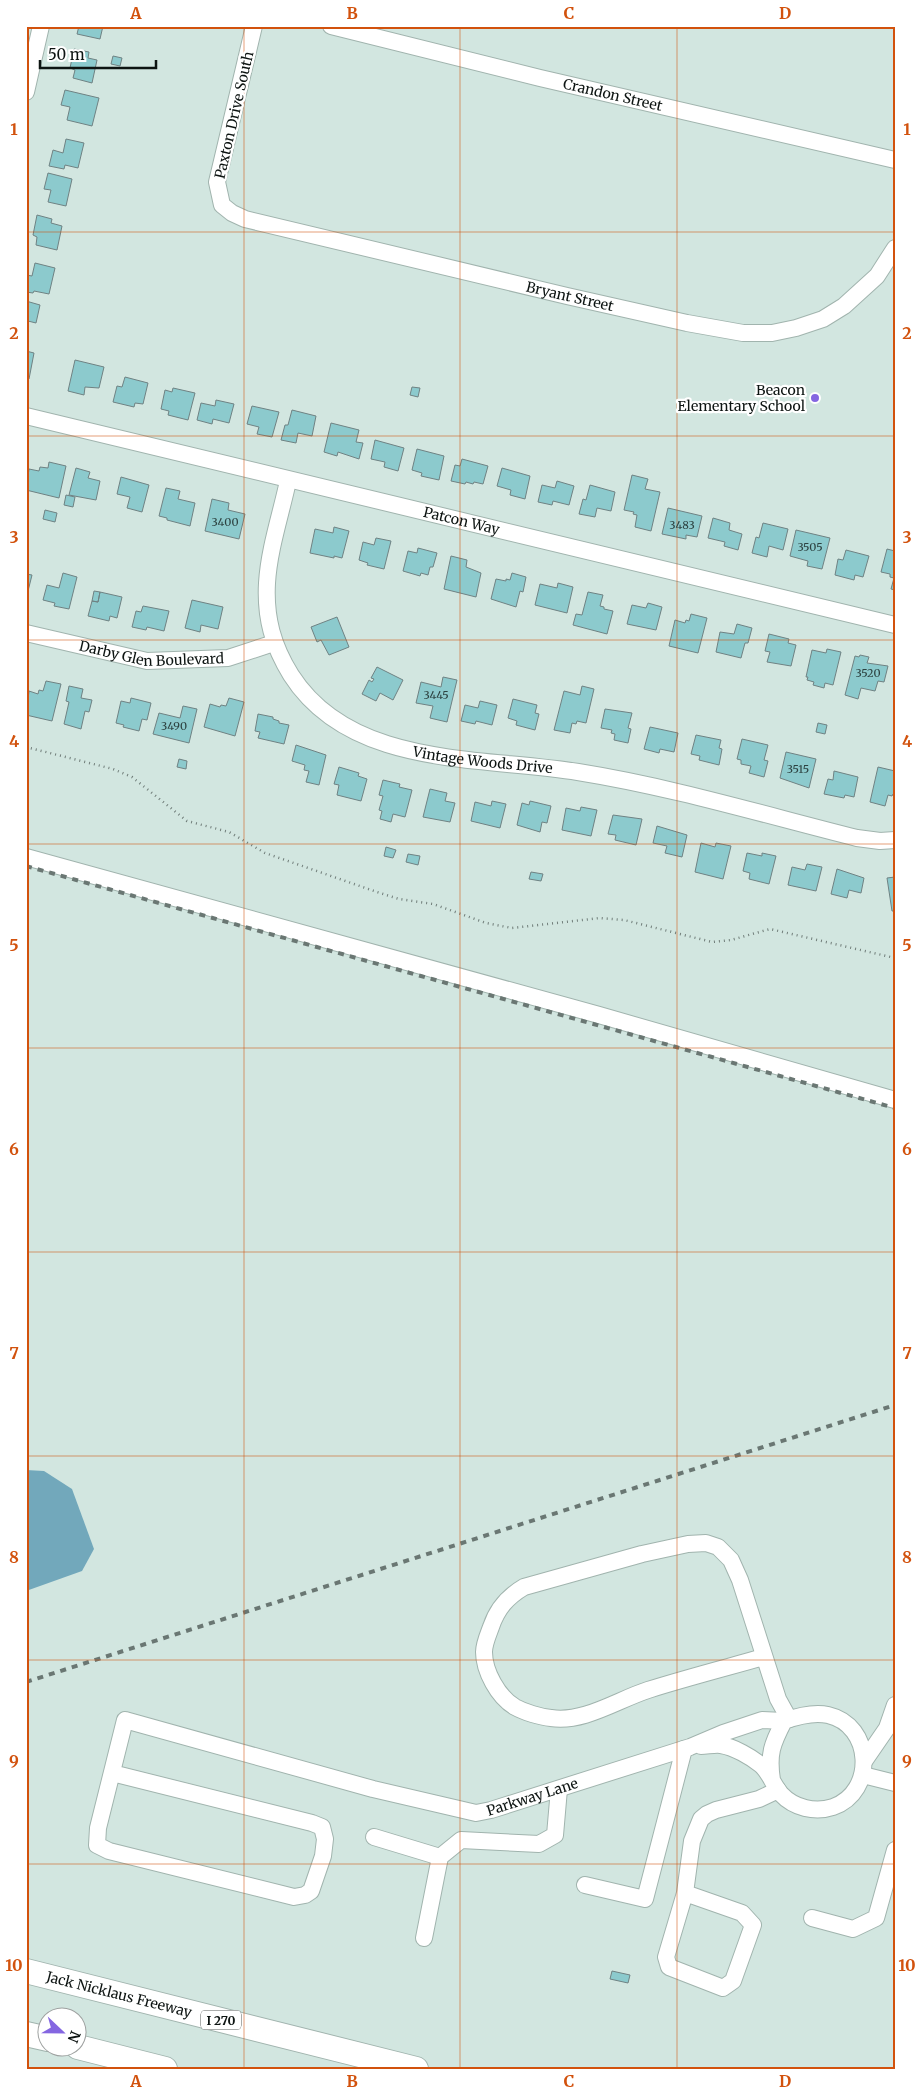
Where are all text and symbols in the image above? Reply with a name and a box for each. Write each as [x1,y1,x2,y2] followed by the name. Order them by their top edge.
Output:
[129,3,142,23] text: A
[346,3,358,23] text: B
[564,3,574,23] text: C
[779,3,791,23] text: D
[40,38,156,70] scale bar
[48,45,85,64] text: 50 m
[211,50,257,180] street label: Paxton Drive South
[561,75,665,115] street label: Crandon Street
[10,119,18,139] text: 1
[903,119,911,139] text: 1
[524,278,616,315] street label: Bryant Street
[9,323,19,343] text: 2
[902,323,912,343] text: 2
[678,381,806,415] place label: Beacon Elementary School
[809,392,821,404] marker: Beacon Elementary School
[422,503,502,539] street label: Patcon Way
[211,515,239,529] house number: 3400
[669,518,695,532] house number: 3483
[9,527,19,547] text: 3
[902,527,912,547] text: 3
[797,540,823,554] house number: 3505
[77,637,225,670] street label: Darby Glen Boulevard
[855,666,881,680] house number: 3520
[423,688,449,702] house number: 3445
[161,719,187,733] house number: 3490
[9,731,19,751] text: 4
[902,731,912,751] text: 4
[410,742,554,777] street label: Vintage Woods Drive
[787,762,809,776] house number: 3515
[9,935,19,955] text: 5
[902,935,912,955] text: 5
[9,1139,19,1159] text: 6
[902,1139,912,1159] text: 6
[9,1343,19,1363] text: 7
[902,1343,912,1363] text: 7
[9,1547,19,1567] text: 8
[902,1547,912,1567] text: 8
[9,1751,19,1771] text: 9
[902,1751,912,1771] text: 9
[484,1774,580,1820] street label: Parkway Lane
[5,1955,23,1975] text: 10
[898,1955,916,1975] text: 10
[43,1967,195,2022] street label: Jack Nicklaus Freeway
[38,2008,88,2058] north arrow
[201,2010,241,2030] road number: I 270
[64,2028,84,2045] text: N
[129,2071,142,2091] text: A
[346,2071,358,2091] text: B
[564,2071,574,2091] text: C
[779,2071,791,2091] text: D

